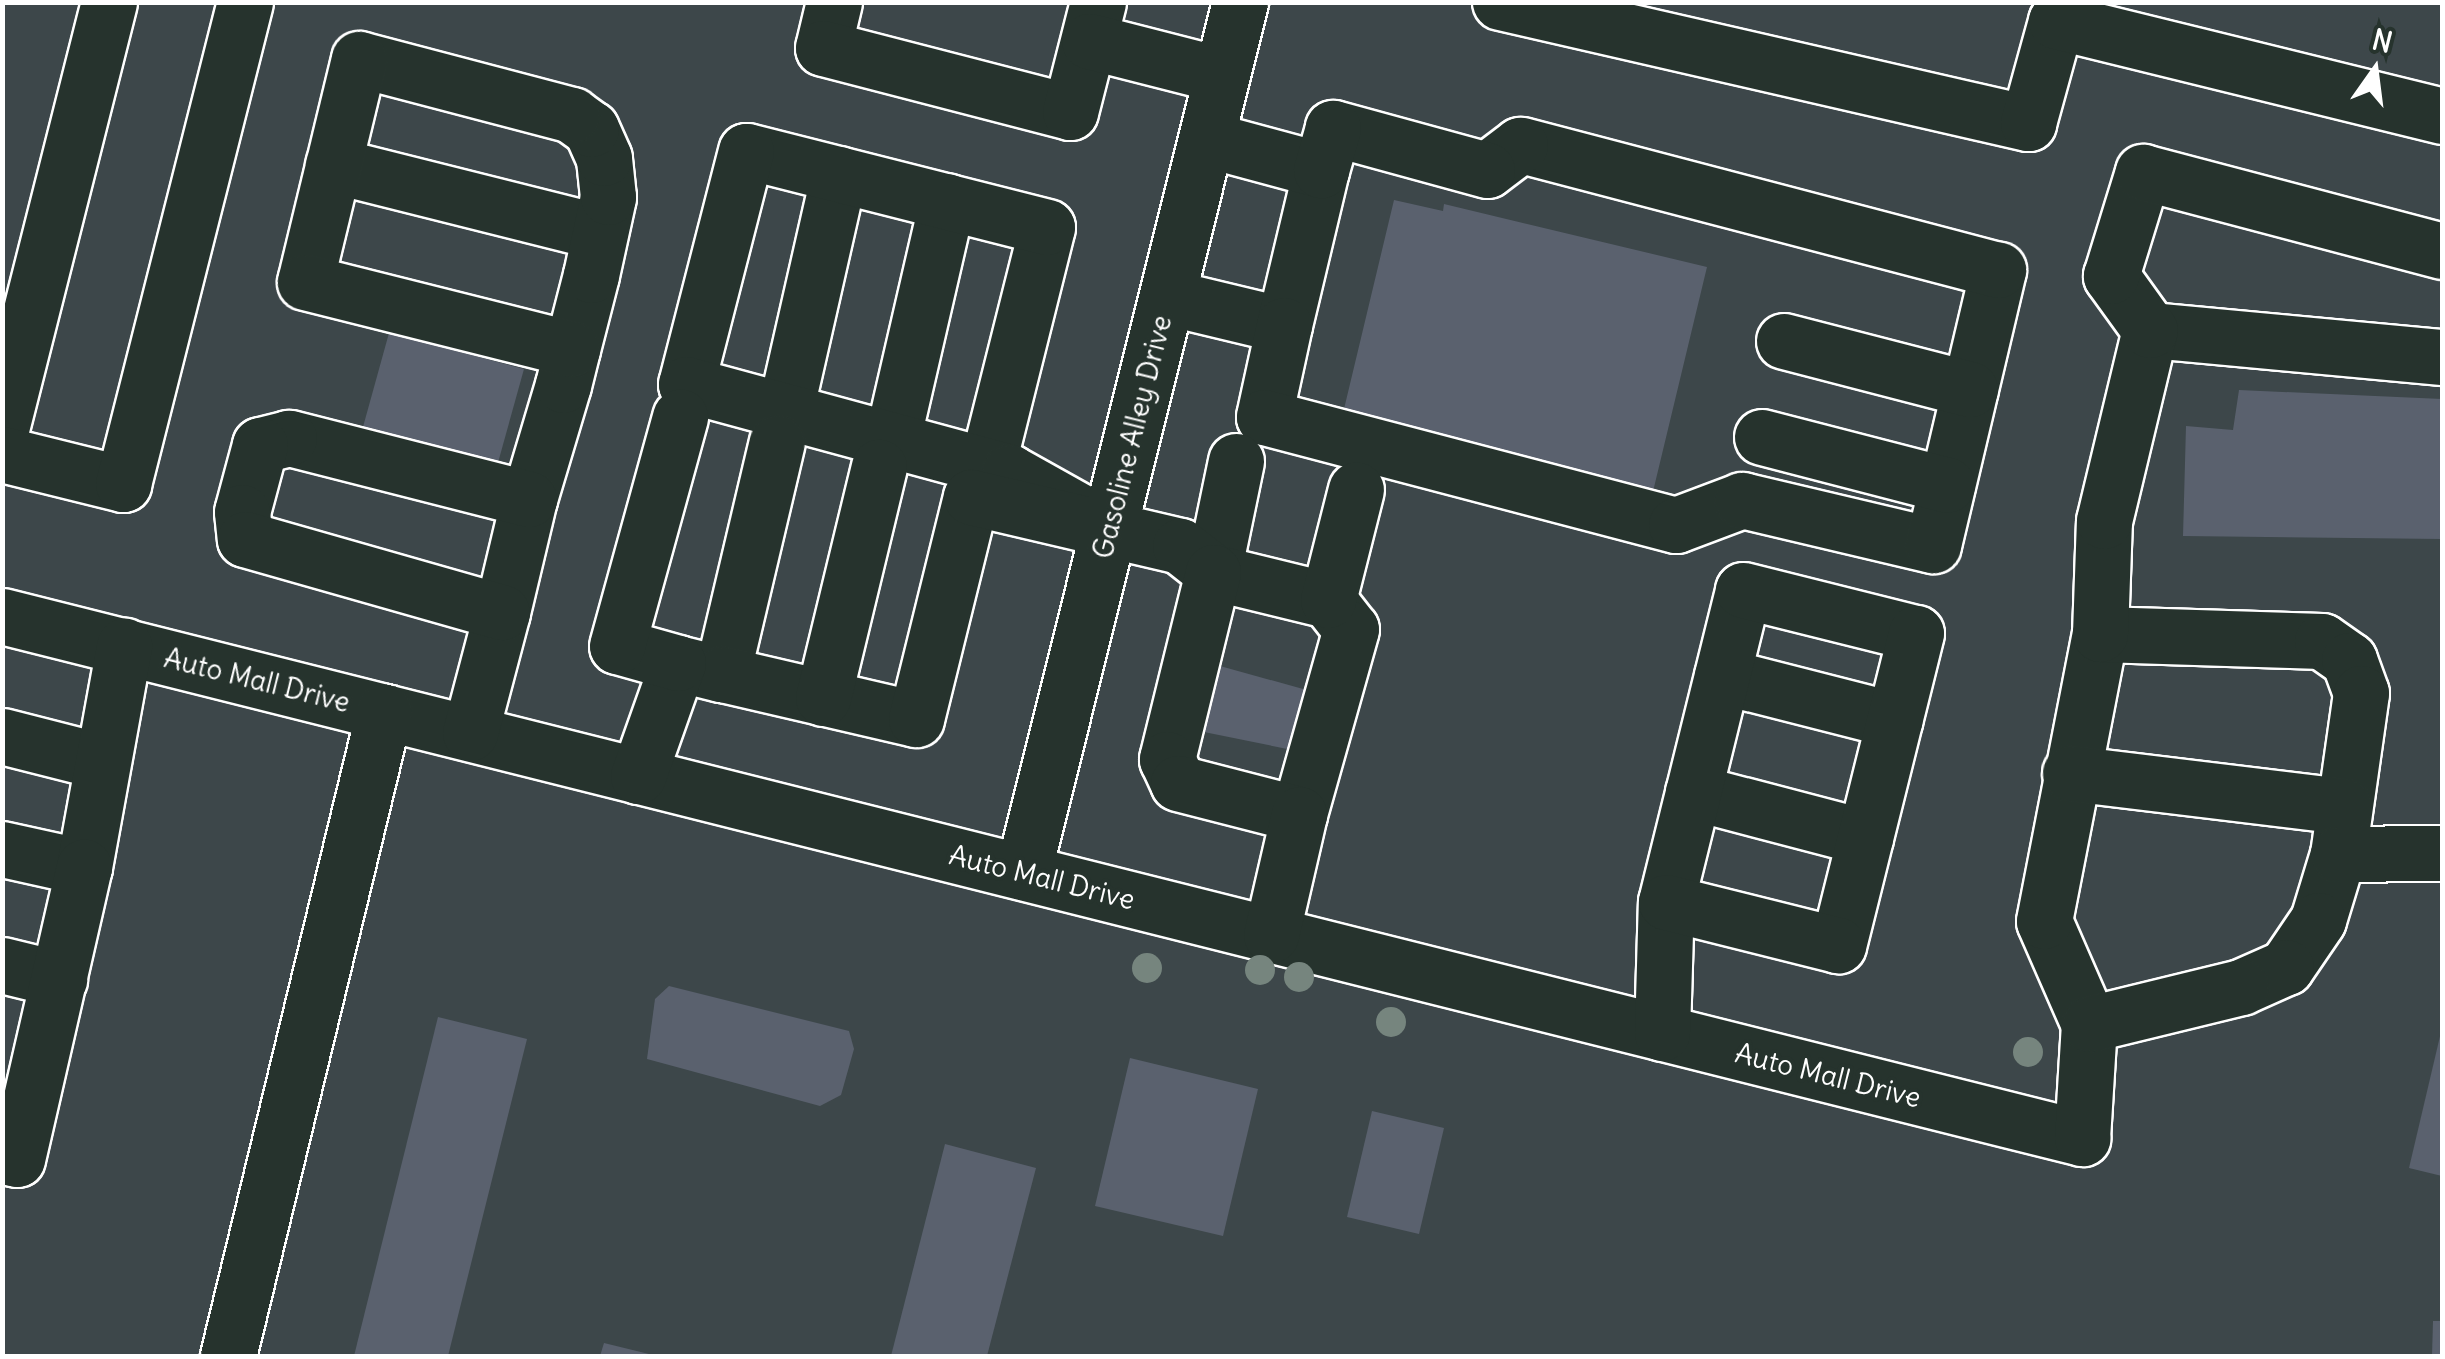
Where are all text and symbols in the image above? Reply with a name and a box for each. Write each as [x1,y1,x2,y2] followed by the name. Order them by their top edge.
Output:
[2325,20,2425,120] north arrow
[2369,21,2396,61] text: N
[1086,312,1178,562] street label: Gasoline Alley Drive
[161,641,353,719] street label: Auto Mall Drive
[946,838,1138,916] street label: Auto Mall Drive
[1732,1036,1924,1114] street label: Auto Mall Drive

